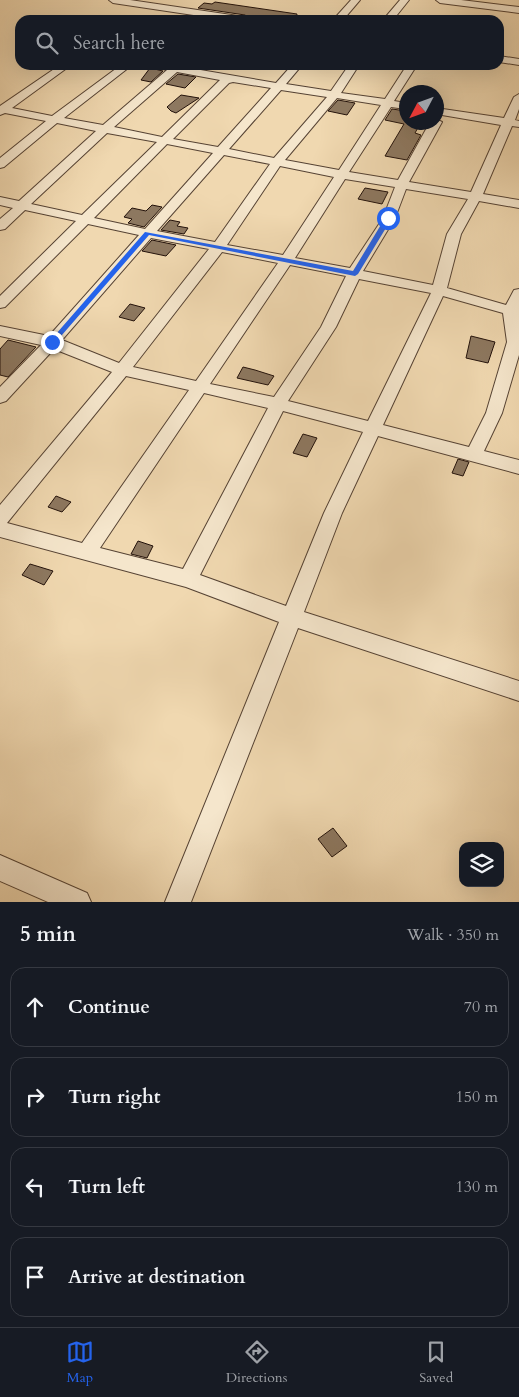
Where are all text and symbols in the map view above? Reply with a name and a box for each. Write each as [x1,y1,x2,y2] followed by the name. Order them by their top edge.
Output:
[15,15,504,70] search box
[33,29,61,57] icon: search
[73,30,165,56] text: Search here
[399,85,444,130] north arrow
[377,207,400,230] route start
[41,331,64,354] route end
[459,842,504,887] map controls
[459,842,504,887] button: layers
[20,920,76,949] text: 5 min
[407,924,499,946] text: Walk · 350 m
[21,993,49,1021] icon: ahead
[68,994,150,1020] text: Continue
[464,996,498,1018] text: 70 m
[21,1083,49,1111] icon: right
[68,1084,160,1110] text: Turn right
[456,1086,498,1108] text: 150 m
[21,1173,49,1201] icon: left
[68,1174,145,1200] text: Turn left
[456,1176,498,1198] text: 130 m
[21,1263,49,1291] icon: arrive
[68,1264,245,1290] text: Arrive at destination
[66,1338,94,1387] tab: Map
[226,1338,287,1387] tab: Directions
[419,1338,453,1387] tab: Saved

